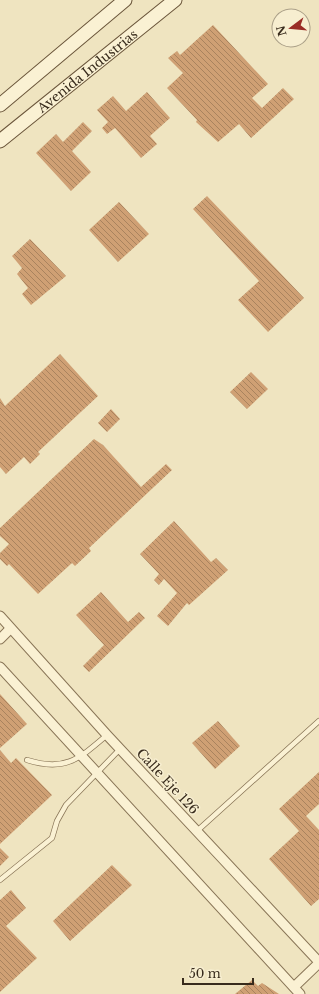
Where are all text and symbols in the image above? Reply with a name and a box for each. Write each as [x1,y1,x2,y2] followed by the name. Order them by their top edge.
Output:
[271,8,311,48] north arrow
[273,23,290,38] text: N
[33,26,141,117] street label: Avenida Industrias
[133,745,202,818] street label: Calle Eje 126
[183,960,253,986] scale bar
[189,966,221,981] text: 50 m

